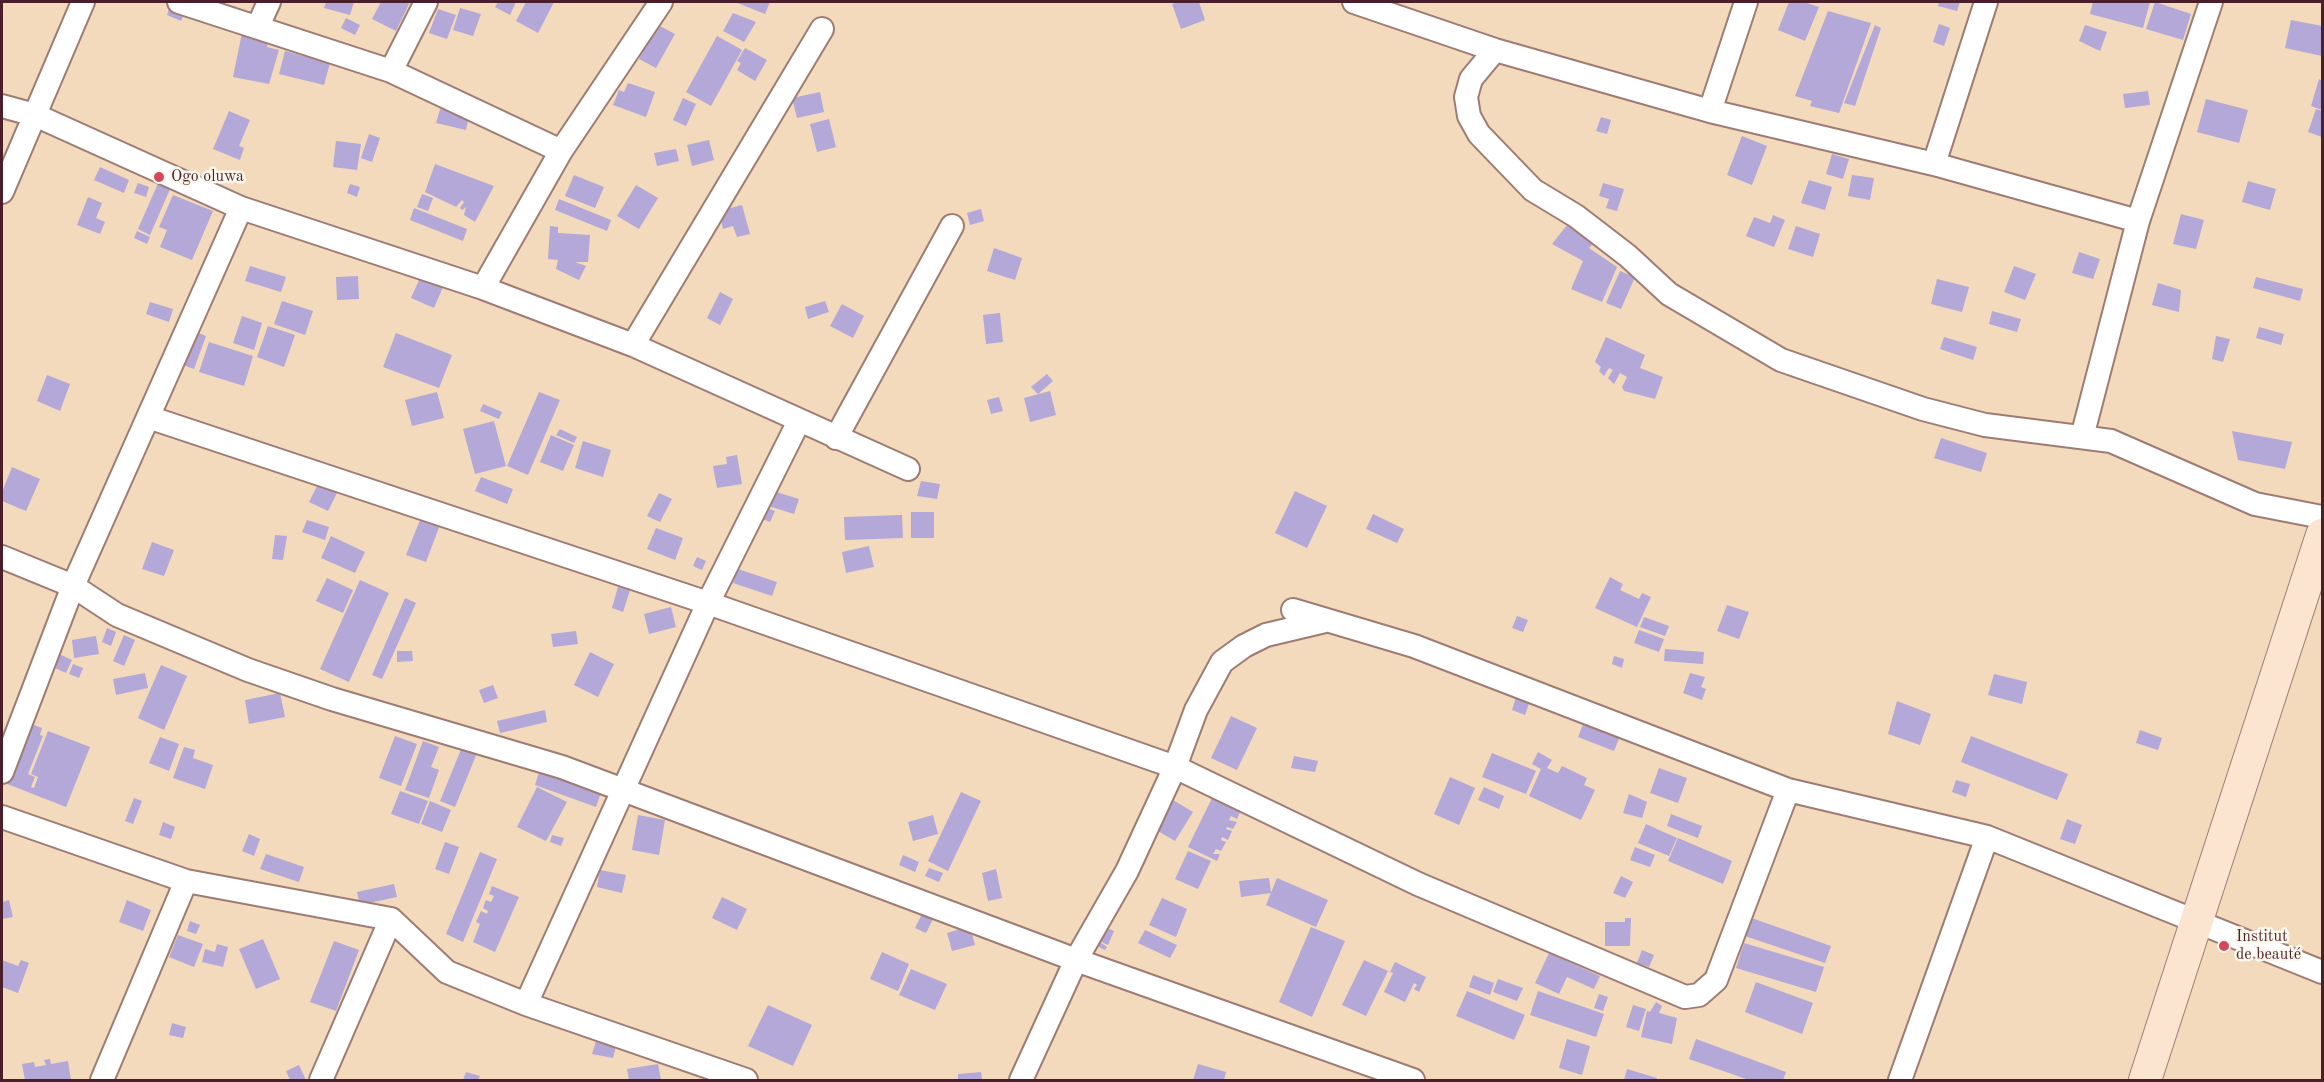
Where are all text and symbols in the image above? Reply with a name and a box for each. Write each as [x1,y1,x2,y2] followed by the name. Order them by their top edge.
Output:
[171,167,244,187] place label: Ogo oluwa
[152,170,166,184] marker: Ogo oluwa
[2236,927,2301,965] place label: Institut de beauté
[2217,939,2231,953] marker: Institut de beauté

